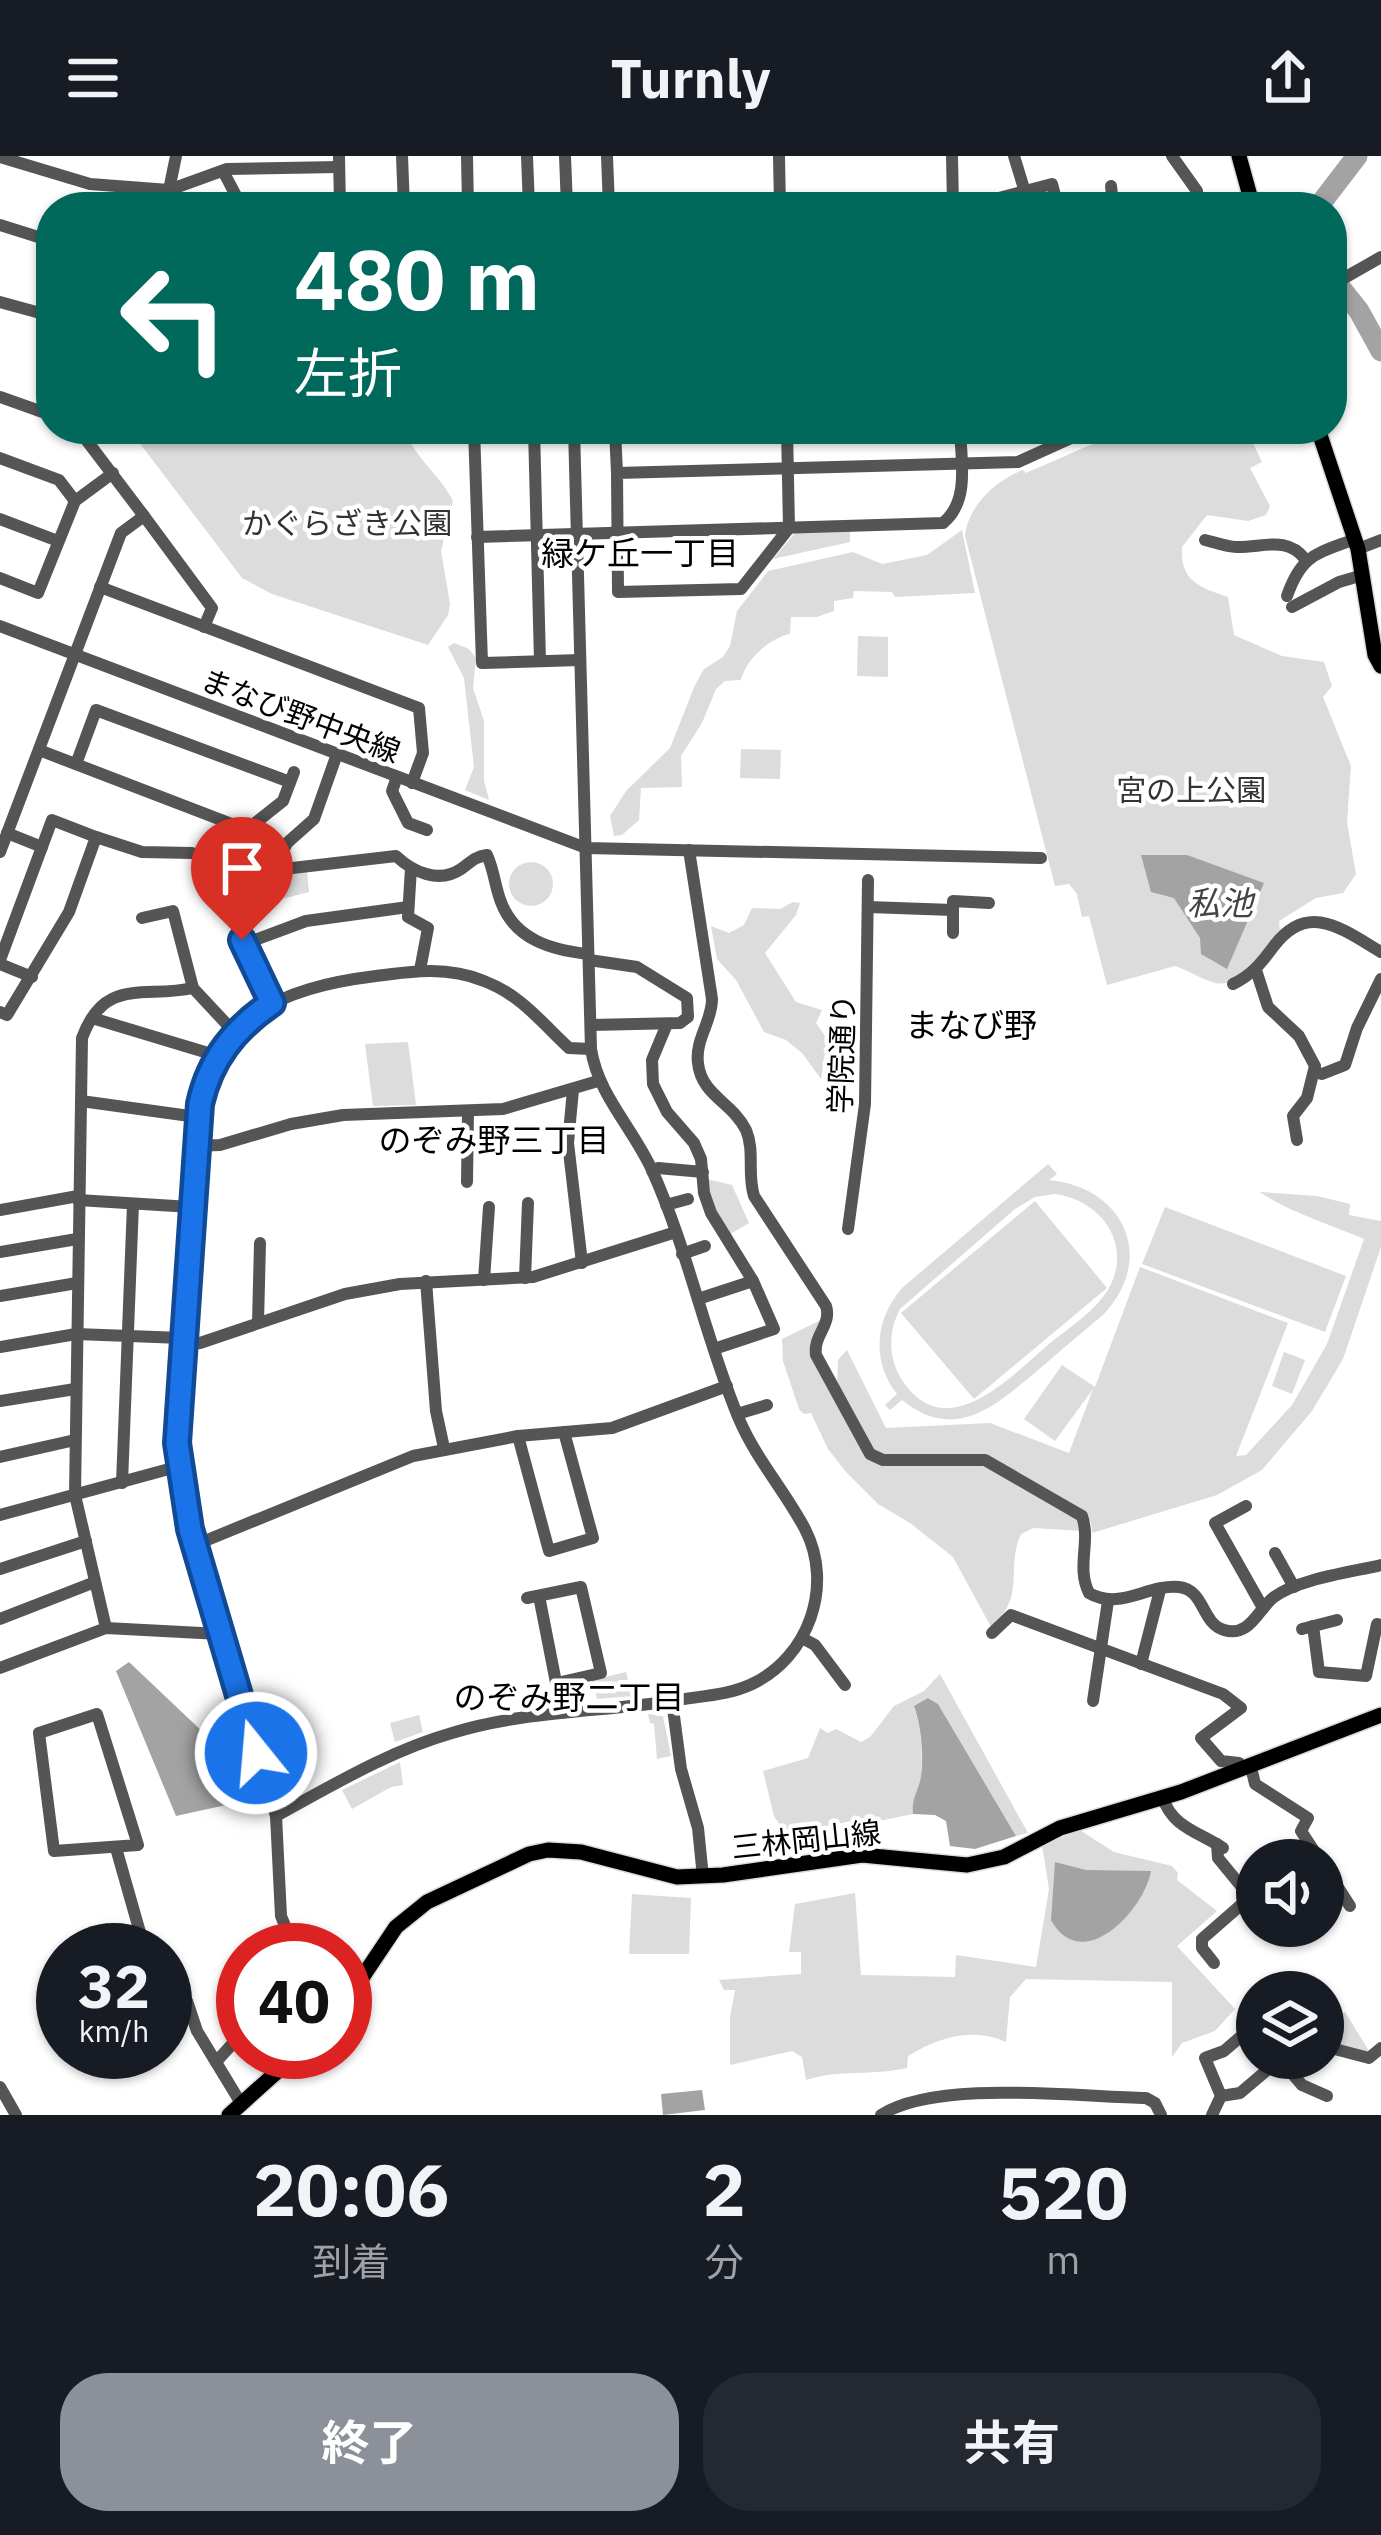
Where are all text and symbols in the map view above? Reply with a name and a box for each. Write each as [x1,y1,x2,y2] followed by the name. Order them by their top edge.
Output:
[610,43,771,113] text: Turnly
[60,45,126,111] icon: menu
[1255,45,1321,111] icon: share
[294,224,540,333] text: 480 m
[96,240,252,396] icon: left
[294,338,402,408] text: 左折
[242,503,452,542] park label: かぐらざき公園
[541,531,739,574] district label: 緑ケ丘一丁目
[196,659,406,771] street label: まなび野中央線
[1116,770,1266,809] park label: 宮の上公園
[191,817,293,940] pin
[209,835,275,901] icon: arrive
[1187,881,1256,924] water label: 私池
[819,993,863,1115] street label: 学院通り
[905,1003,1037,1046] district label: まなび野
[379,1118,610,1161] district label: のぞみ野三丁目
[454,1675,685,1718] district label: のぞみ野二丁目
[193,1690,319,1816] position arrow
[729,1812,883,1866] street label: 三林岡山線
[1236,1839,1344,2079] map controls
[1236,1839,1344,1947] button: sound
[216,1923,372,2079] speed limit sign: 40
[78,1946,150,2025] text: 32
[1236,1971,1344,2079] button: layers
[79,2011,149,2050] text: km/h
[253,2142,449,2236] text: 20:06
[702,2142,746,2236] text: 2
[998,2145,1128,2239] text: 520
[1046,2234,1080,2285] text: m
[312,2236,390,2287] text: 到着
[704,2236,743,2287] text: 分
[60,2373,679,2511] button: 終了
[703,2373,1321,2511] button: 共有

